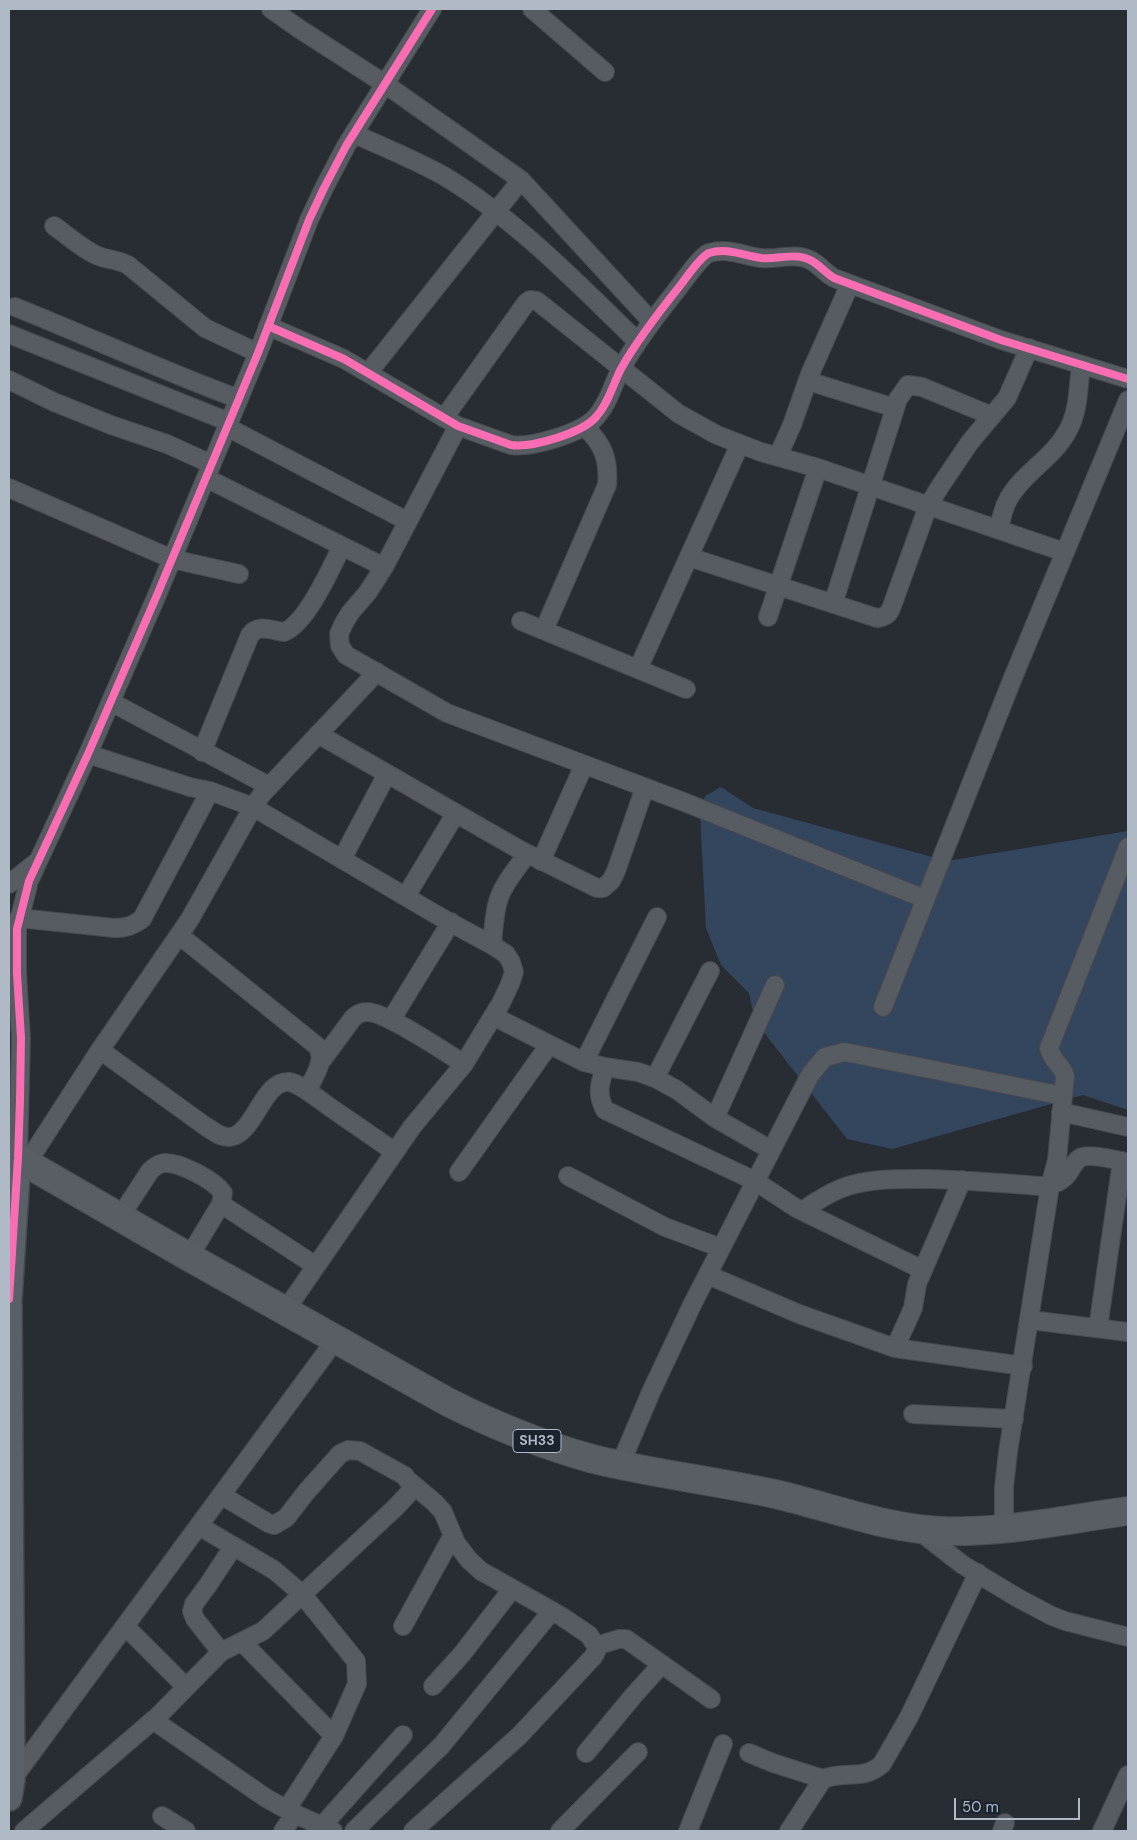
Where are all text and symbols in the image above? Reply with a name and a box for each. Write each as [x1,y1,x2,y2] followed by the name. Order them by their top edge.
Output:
[513,1430,561,1452] road number: SH33
[957,1788,1083,1820] scale bar
[962,1797,999,1817] text: 50 m

